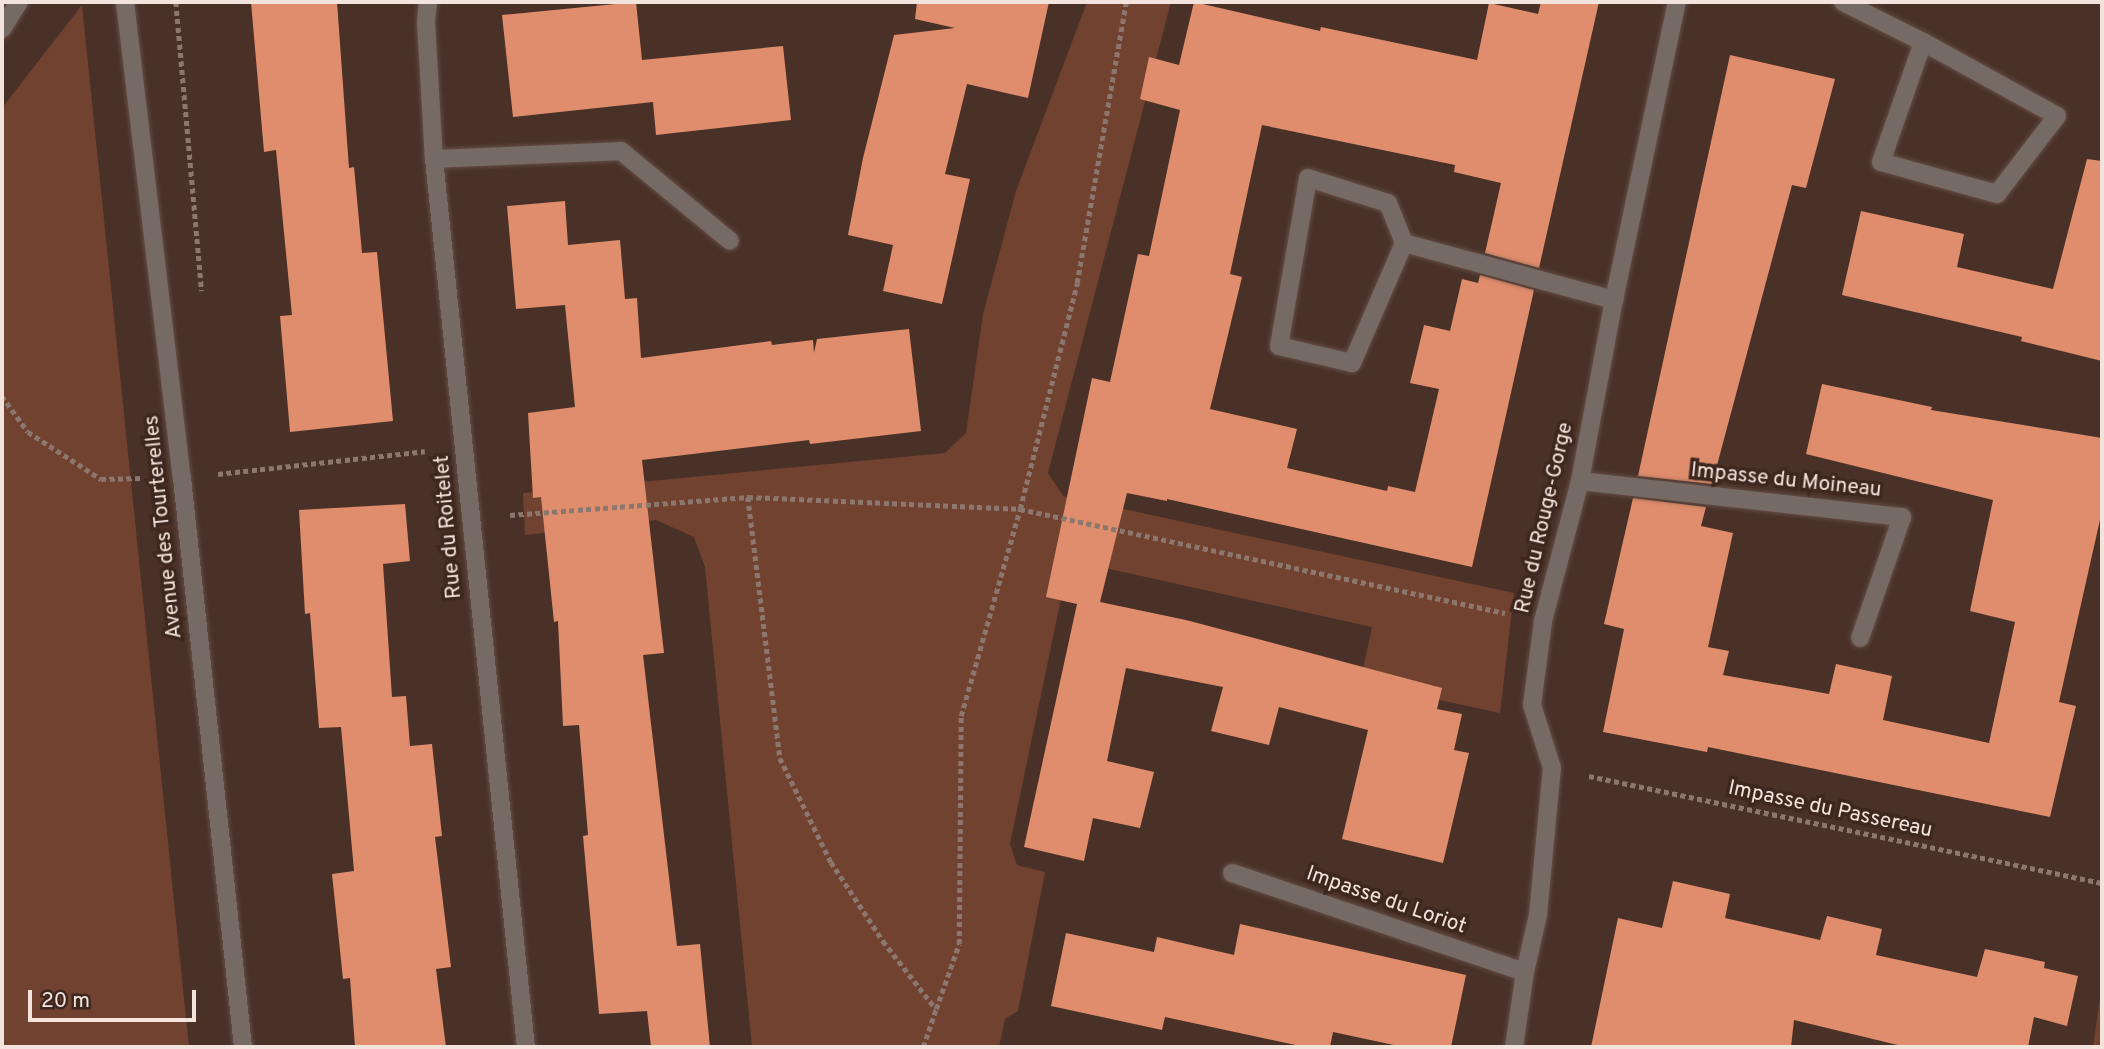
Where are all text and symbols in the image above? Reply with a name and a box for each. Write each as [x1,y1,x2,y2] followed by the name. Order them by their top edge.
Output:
[140,414,188,640] street label: Avenue des Tourterelles
[1511,420,1579,616] street label: Rue du Rouge-Gorge
[430,454,468,600] street label: Rue du Roitelet
[1689,458,1883,504] street label: Impasse du Moineau
[1726,776,1934,844] street label: Impasse du Passereau
[1303,862,1469,940] street label: Impasse du Loriot
[32,976,200,1020] scale bar
[41,988,90,1015] text: 20 m

